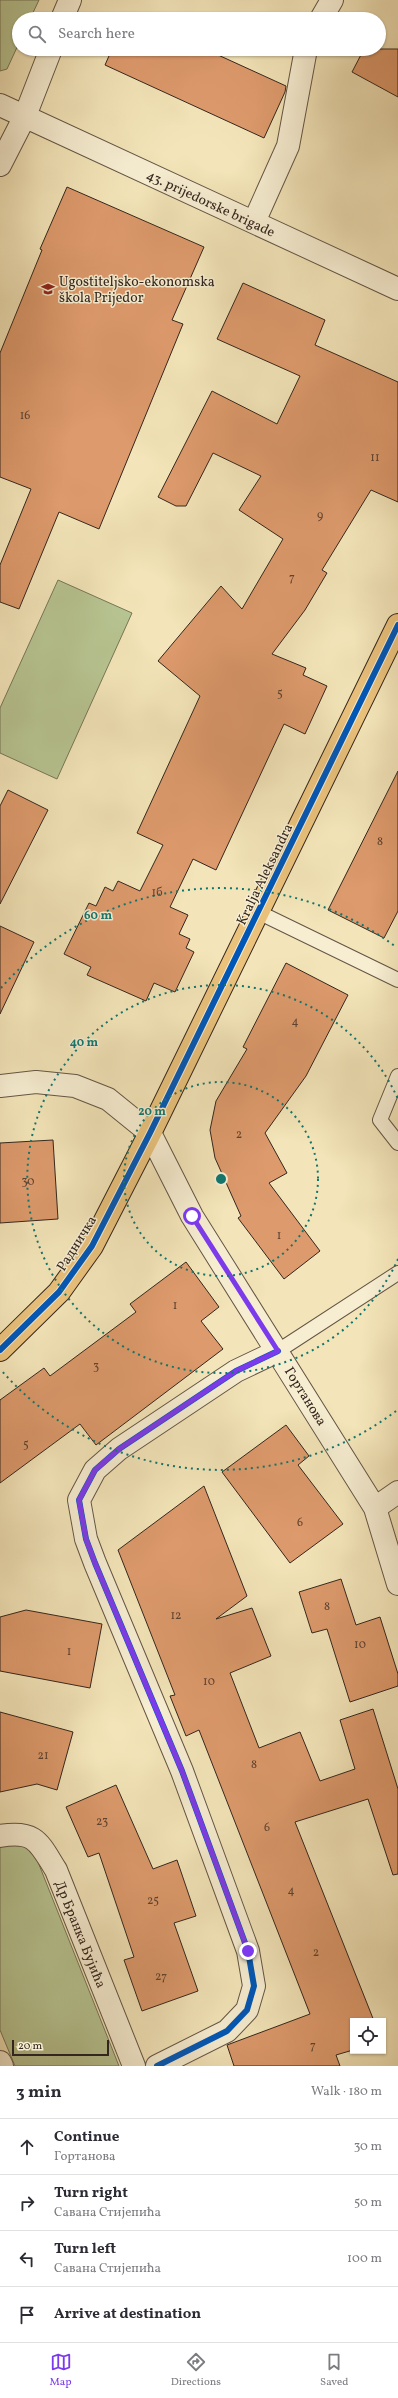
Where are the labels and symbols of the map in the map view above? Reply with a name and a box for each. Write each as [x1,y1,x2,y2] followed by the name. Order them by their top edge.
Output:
[143,166,278,243] street label: 43. prijedorske brigade
[59,273,215,308] place label: Ugostiteljsko-ekonomska škola Prijedor
[40,281,56,297] school or university icon: Ugostiteljsko-ekonomska škola Prijedor
[20,408,30,424] house number: 16
[370,450,380,466] house number: 11
[317,508,323,524] house number: 9
[289,570,295,586] house number: 7
[277,686,283,702] house number: 5
[233,821,298,929] street label: Kralja Aleksandra
[377,834,383,850] house number: 8
[151,885,163,901] house number: 1б
[84,908,112,924] text: 60 m
[291,1014,299,1030] house number: 4
[70,1035,99,1051] text: 40 m
[138,1104,166,1120] text: 20 m
[236,1127,242,1143] house number: 2
[214,1172,228,1186] centre of rings
[21,1174,35,1190] house number: 30
[183,1207,201,1225] route start
[53,1212,102,1275] street label: Радничка
[277,1228,281,1244] house number: 1
[173,1298,177,1314] house number: 1
[93,1359,99,1375] house number: 3
[279,1364,330,1430] street label: Гортанова
[23,1437,29,1453] house number: 5
[297,1515,303,1531] house number: 6
[324,1599,330,1615] house number: 8
[170,1608,182,1624] house number: 12
[354,1637,366,1653] house number: 10
[67,1644,71,1660] house number: 1
[203,1674,215,1690] house number: 10
[37,1748,49,1764] house number: 21
[251,1757,257,1773] house number: 8
[96,1814,108,1830] house number: 23
[264,1820,270,1836] house number: 6
[49,1878,110,1991] street label: Др Бранка Бујића
[287,1883,295,1899] house number: 4
[147,1893,159,1909] house number: 25
[239,1942,257,1960] route end
[313,1945,319,1961] house number: 2
[155,1969,167,1985] house number: 27
[12,2038,109,2057] scale bar
[310,2038,316,2054] house number: 7

